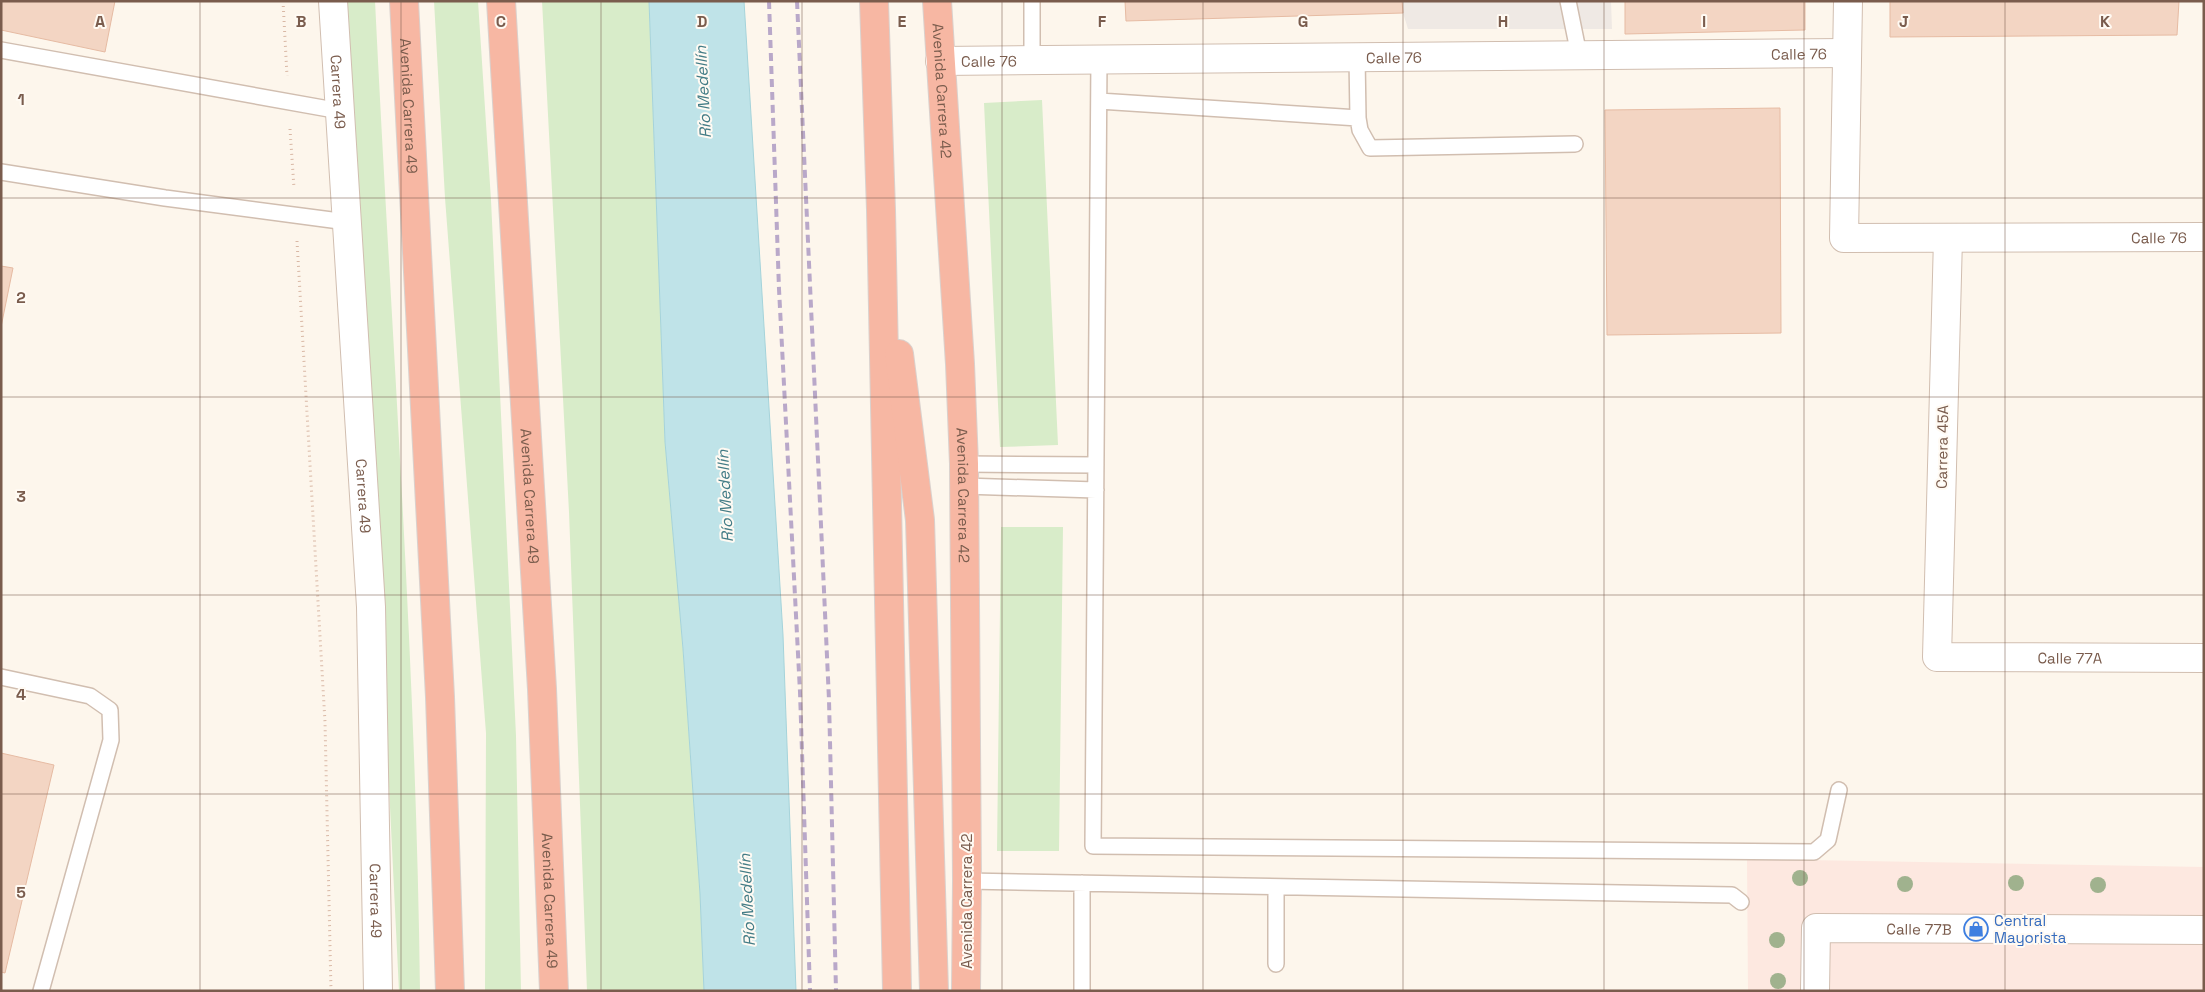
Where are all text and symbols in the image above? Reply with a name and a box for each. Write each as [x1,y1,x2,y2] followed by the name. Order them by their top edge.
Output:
[95,11,105,32] text: A
[296,11,306,32] text: B
[496,11,506,32] text: C
[697,11,707,32] text: D
[898,11,907,32] text: E
[1098,11,1107,32] text: F
[1298,11,1308,32] text: G
[1498,11,1508,32] text: H
[1702,11,1706,32] text: I
[1899,11,1909,32] text: J
[2100,11,2110,32] text: K
[929,23,956,159] street label: Avenida Carrera 42
[396,38,422,174] street label: Avenida Carrera 49
[690,44,716,139] water label: Río Medellín
[1771,44,1827,63] street label: Calle 76
[1366,47,1422,67] street label: Calle 76
[961,51,1017,70] street label: Calle 76
[327,54,351,130] street label: Carrera 49
[17,89,25,110] text: 1
[2131,228,2187,247] street label: Calle 76
[16,287,26,308] text: 2
[1932,404,1952,489] street label: Carrera 45A
[953,427,974,563] street label: Avenida Carrera 42
[517,428,544,564] street label: Avenida Carrera 49
[712,448,738,543] water label: Río Medellín
[352,458,376,534] street label: Carrera 49
[16,486,26,507] text: 3
[2037,648,2103,667] street label: Calle 77A
[16,684,26,705] text: 4
[538,832,563,969] street label: Avenida Carrera 49
[957,833,976,969] street label: Avenida Carrera 42
[734,852,760,947] water label: Río Medellín
[366,863,387,938] street label: Carrera 49
[16,882,26,903] text: 5
[1994,911,2067,947] place label: Central Mayorista
[1963,916,1989,942] shop icon: Central Mayorista
[1886,919,1952,938] street label: Calle 77B

